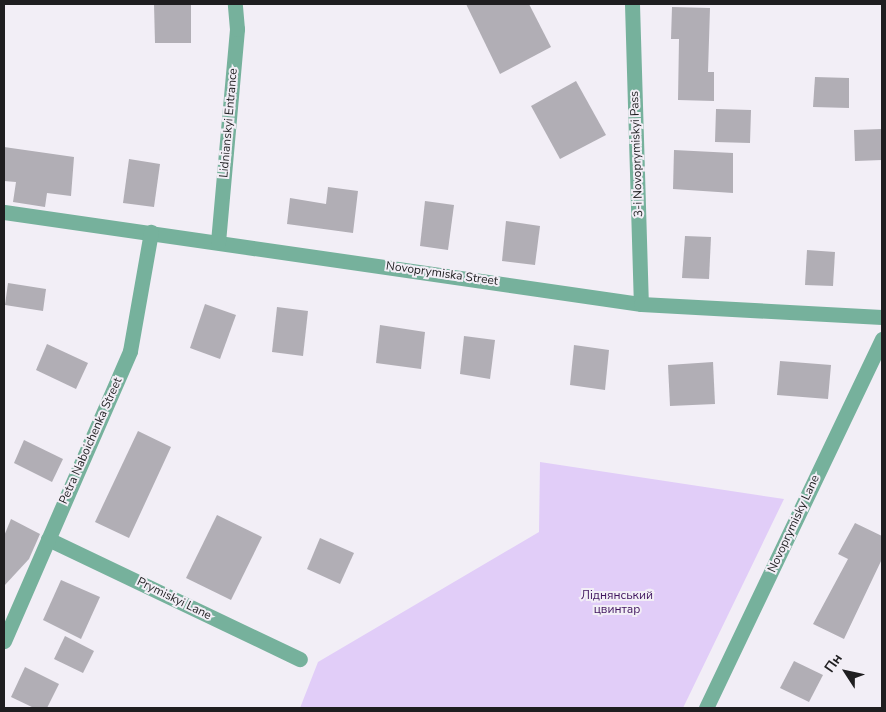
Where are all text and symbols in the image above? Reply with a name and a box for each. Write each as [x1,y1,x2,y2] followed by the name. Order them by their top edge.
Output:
[217,68,241,178] street label: Lidnianskyi Entrance
[628,91,646,217] street label: 3-i Novoprymiskyi Pass
[385,259,499,289] street label: Novoprymiska Street
[57,376,125,506] street label: Petra Naboichenka Street
[765,473,823,575] street label: Novoprymisky Lane
[134,575,214,623] street label: Prymiskyi Lane
[581,589,653,617] park label: Ліднянський цвинтар
[821,647,871,697] north arrow
[820,650,847,676] text: Пн

